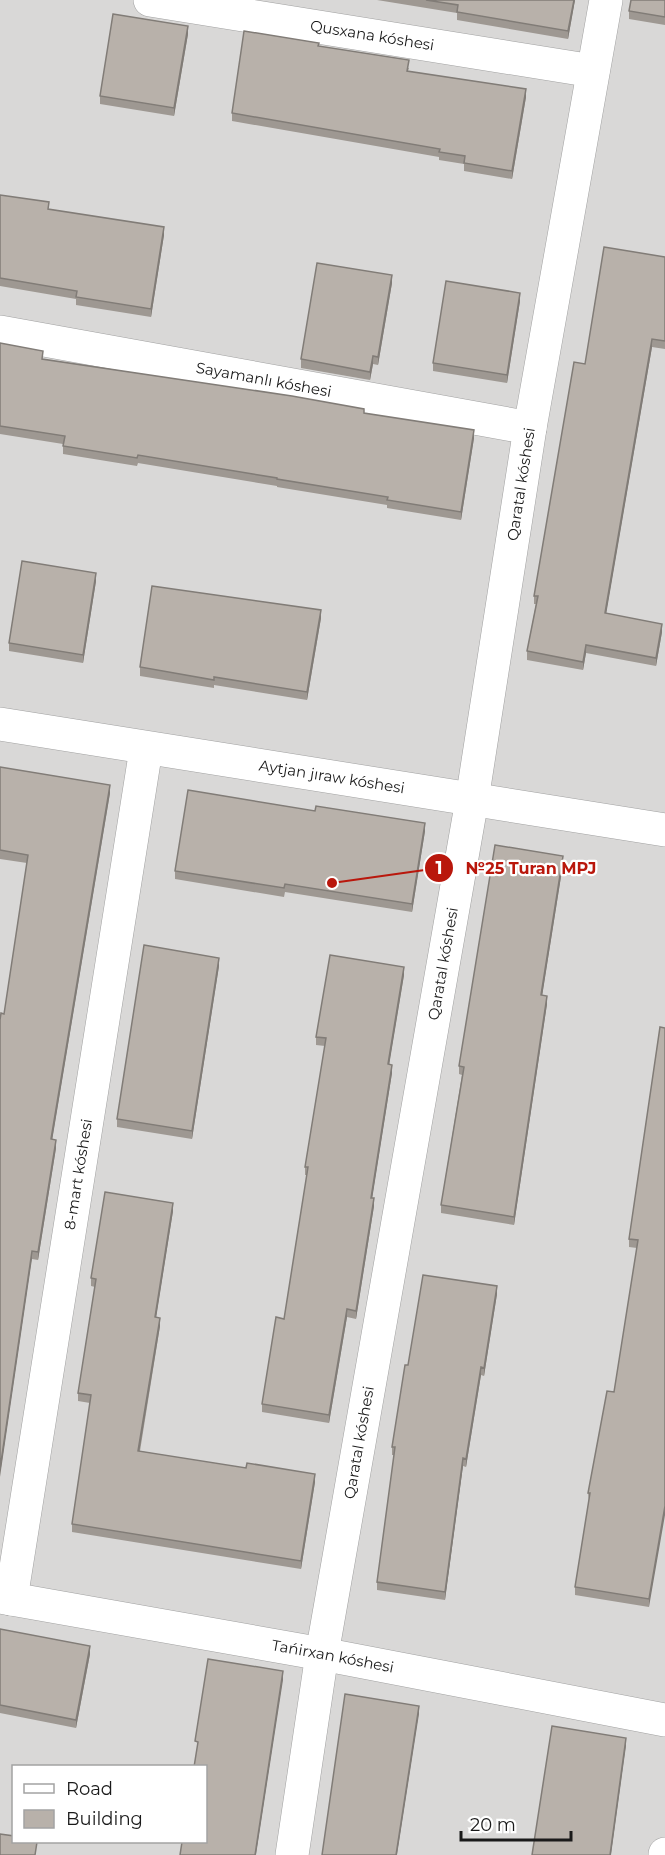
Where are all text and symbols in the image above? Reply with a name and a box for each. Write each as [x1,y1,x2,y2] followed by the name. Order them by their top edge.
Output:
[309,16,436,54] street label: Qusxana kóshesi
[194,358,333,401] street label: Sayamanlı kóshesi
[503,426,539,542] street label: Qaratal kóshesi
[258,755,406,797] street label: Aytjan jıraw kóshesi
[424,851,608,885] callout: №25 Turan MPJ
[435,857,443,879] text: 1
[466,859,596,878] text: №25 Turan MPJ
[423,906,462,1022] street label: Qaratal kóshesi
[60,1117,96,1231] street label: 8-mart kóshesi
[339,1384,378,1500] street label: Qaratal kóshesi
[270,1635,396,1677] street label: Tańirxan kóshesi
[12,1765,207,1843] legend
[66,1778,113,1800] text: Road
[461,1804,570,1842] scale bar
[66,1808,143,1830] text: Building
[470,1814,516,1836] text: 20 m

